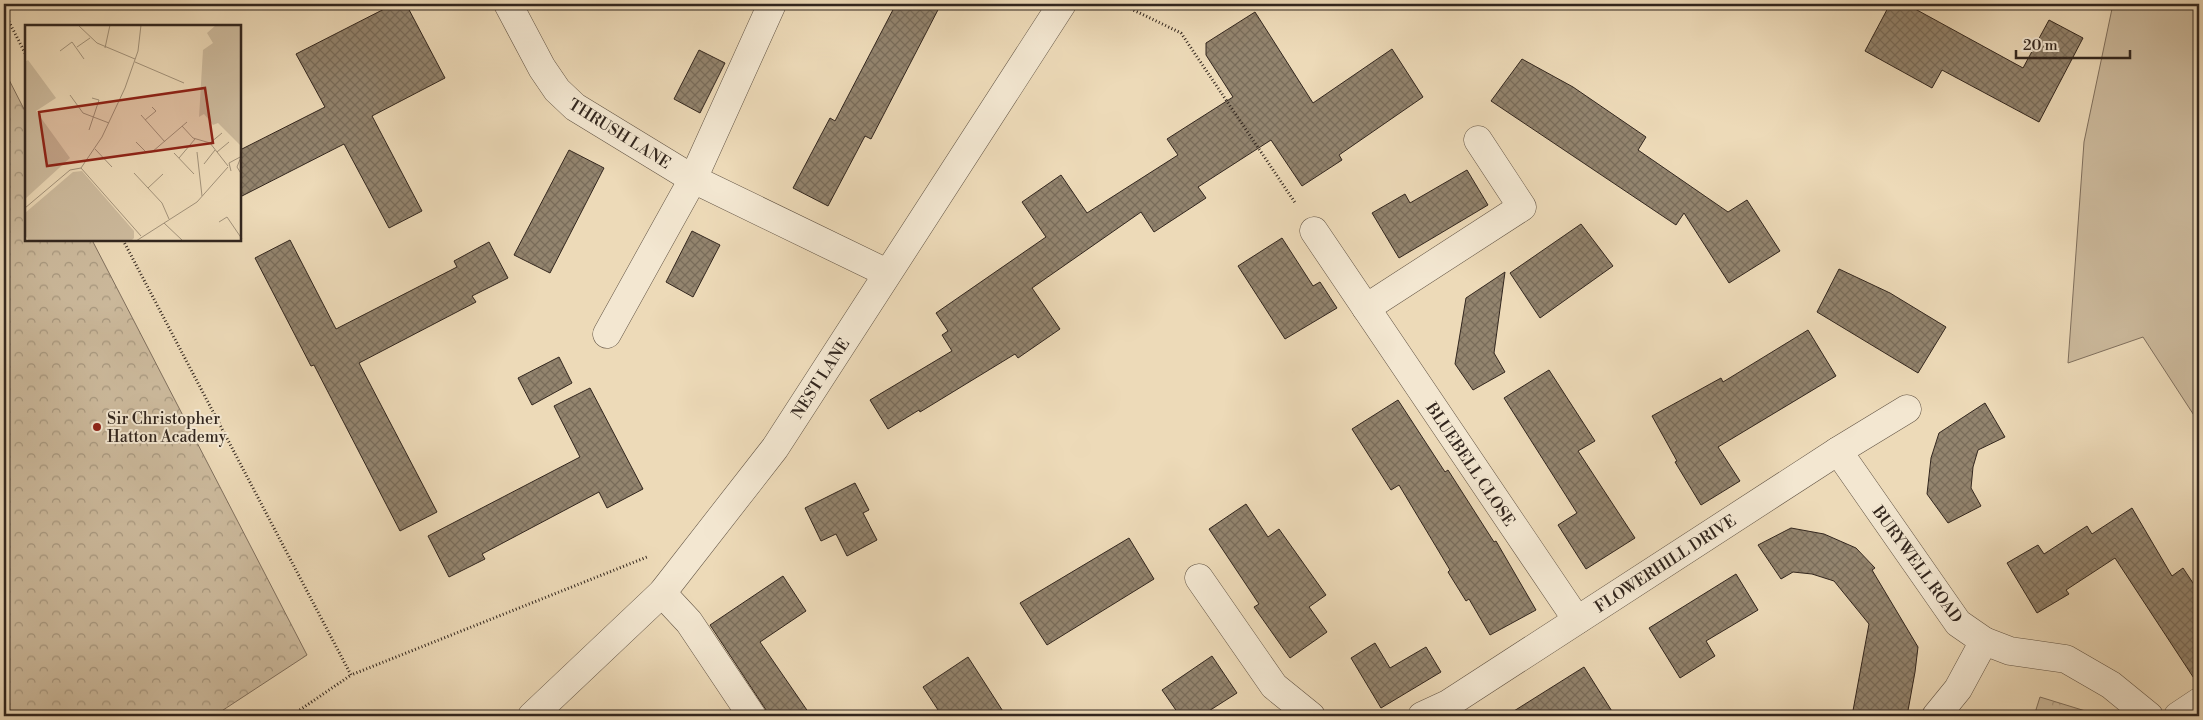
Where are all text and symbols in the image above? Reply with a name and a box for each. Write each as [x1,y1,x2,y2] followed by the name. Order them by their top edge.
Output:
[25,25,241,241] inset map
[2016,28,2129,60] scale bar
[2023,36,2058,55] text: 20 m
[565,94,674,173] street label: THRUSH LANE
[787,335,854,422] street label: NEST LANE
[1421,398,1519,530] street label: BLUEBELL CLOSE
[107,409,227,447] place label: Sir Christopher Hatton Academy
[91,421,103,433] marker: Sir Christopher Hatton Academy
[1867,501,1966,627] street label: BURYWELL ROAD
[1591,511,1740,617] street label: FLOWERHILL DRIVE

